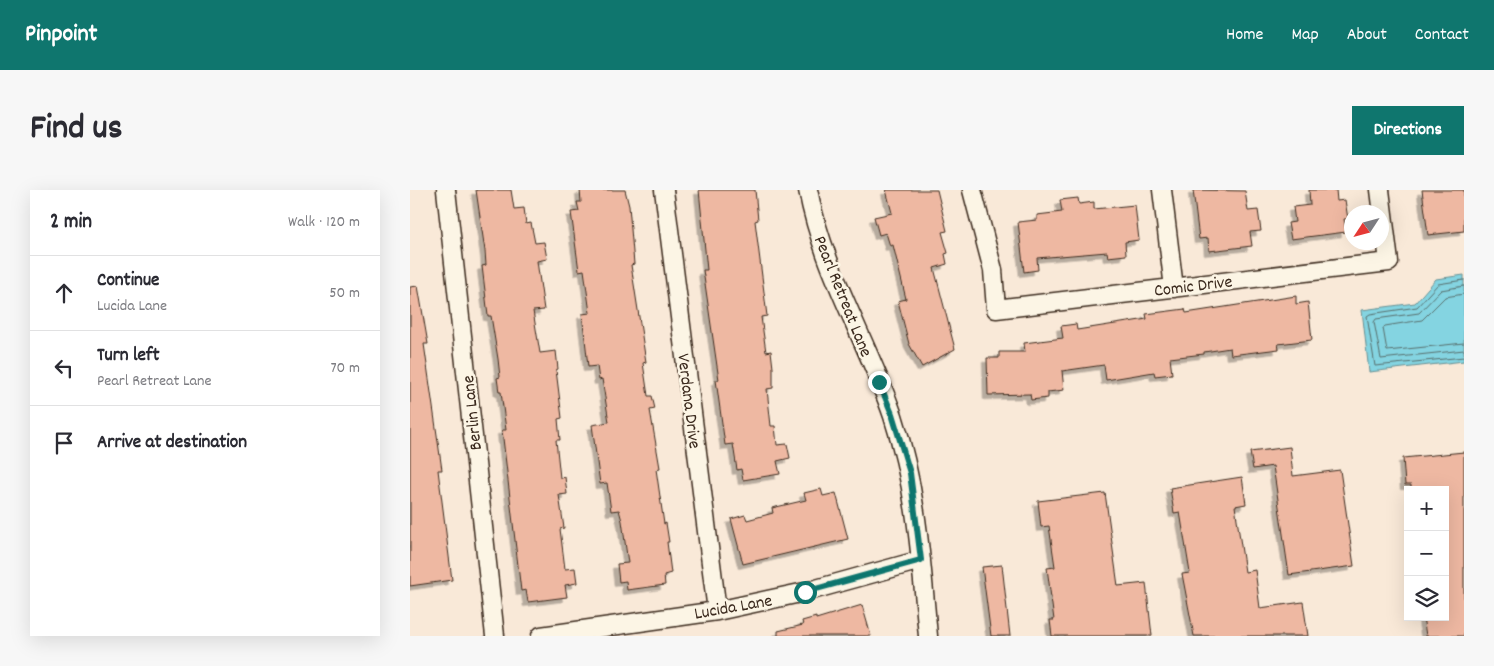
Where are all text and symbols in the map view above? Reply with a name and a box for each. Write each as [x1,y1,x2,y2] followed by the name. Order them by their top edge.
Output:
[25,18,97,52] text: Pinpoint
[1226,23,1263,48] text: Home
[1291,23,1319,48] text: Map
[1347,23,1387,48] text: About
[1415,23,1469,48] text: Contact
[30,105,122,155] text: Find us
[1352,106,1464,155] button: Directions
[1344,205,1389,250] north arrow
[50,208,92,238] text: 2 min
[288,211,360,234] text: Walk · 120 m
[806,233,877,361] street label: Pearl Retreat Lane
[97,268,159,295] text: Continue
[1153,270,1234,305] street label: Comic Drive
[50,279,78,307] icon: ahead
[329,282,360,305] text: 50 m
[97,295,167,318] text: Lucida Lane
[97,343,160,370] text: Turn left
[669,352,706,450] street label: Verdana Drive
[50,354,78,382] icon: left
[330,357,360,380] text: 70 m
[97,370,211,393] text: Pearl Retreat Lane
[868,371,891,394] route end
[457,374,490,451] street label: Berlin Lane
[50,429,78,457] icon: arrive
[97,430,247,457] text: Arrive at destination
[1404,486,1449,621] map controls
[1404,486,1449,531] button: +
[1404,531,1449,576] button: −
[1404,576,1449,621] button: layers
[794,581,817,604] route start
[693,589,774,628] street label: Lucida Lane

